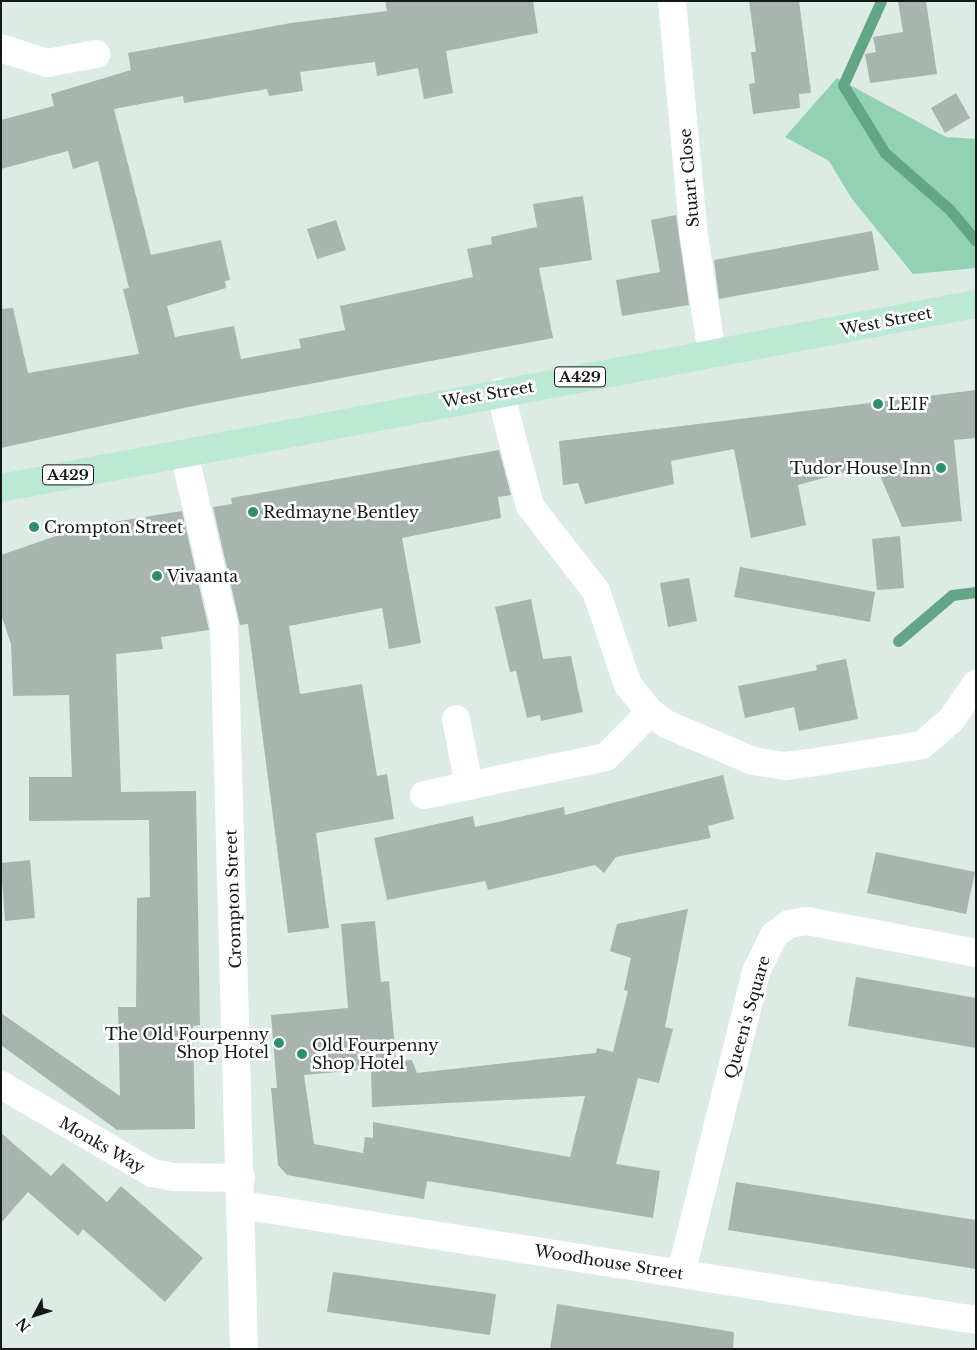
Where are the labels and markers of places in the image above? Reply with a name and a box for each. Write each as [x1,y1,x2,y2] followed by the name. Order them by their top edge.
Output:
[888,394,929,414] place label: LEIF
[872,398,884,410] marker: LEIF
[790,458,931,478] place label: Tudor House Inn
[935,462,947,474] marker: Tudor House Inn
[263,502,419,522] place label: Redmayne Bentley
[247,506,259,518] marker: Redmayne Bentley
[44,517,183,537] place label: Crompton Street
[28,521,40,533] marker: Crompton Street
[167,566,238,586] place label: Vivaanta
[151,570,163,582] marker: Vivaanta
[105,1024,269,1062] place label: The Old Fourpenny Shop Hotel
[312,1035,438,1073] place label: Old Fourpenny Shop Hotel
[273,1037,285,1049] marker: The Old Fourpenny Shop Hotel
[296,1048,308,1060] marker: Old Fourpenny Shop Hotel

